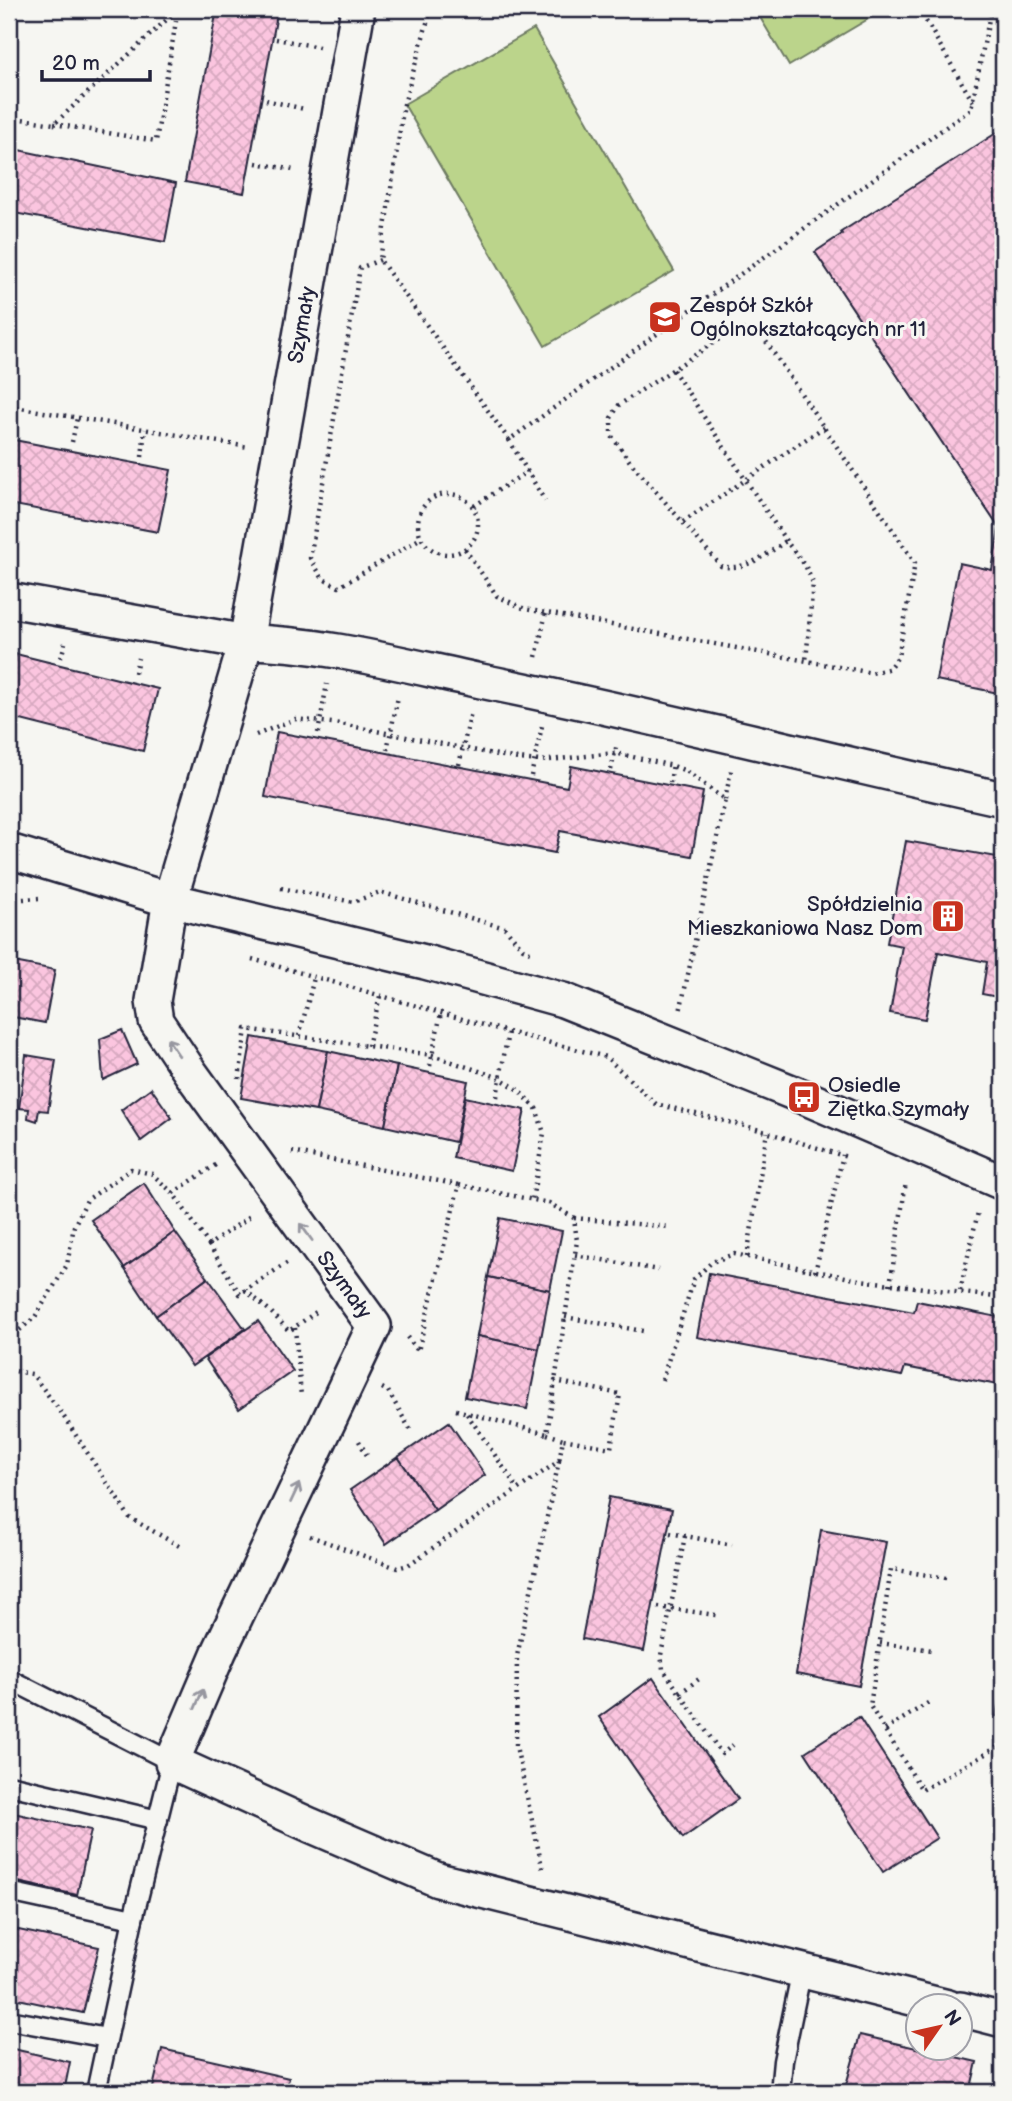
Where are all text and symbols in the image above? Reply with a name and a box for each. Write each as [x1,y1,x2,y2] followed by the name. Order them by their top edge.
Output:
[42,38,150,82] scale bar
[52,51,100,76] text: 20 m
[283,284,321,365] street label: Szymały
[689,293,926,342] place label: Zespół Szkół Ogólnokształcących nr 11
[646,298,684,336] school or university icon: Zespół Szkół Ogólnokształcących nr 11
[687,892,923,941] place label: Spółdzielnia Mieszkaniowa Nasz Dom
[929,897,967,935] building icon: Spółdzielnia Mieszkaniowa Nasz Dom
[166,1037,180,1057] one-way arrow
[827,1073,970,1122] place label: Osiedle Ziętka Szymały
[785,1078,823,1116] bus stop icon: Osiedle Ziętka Szymały
[298,1223,313,1242] one-way arrow
[311,1246,377,1324] street label: Szymały
[288,1483,302,1504] one-way arrow
[193,1689,206,1710] one-way arrow
[904,1993,974,2062] north arrow
[938,2006,965,2031] text: N

